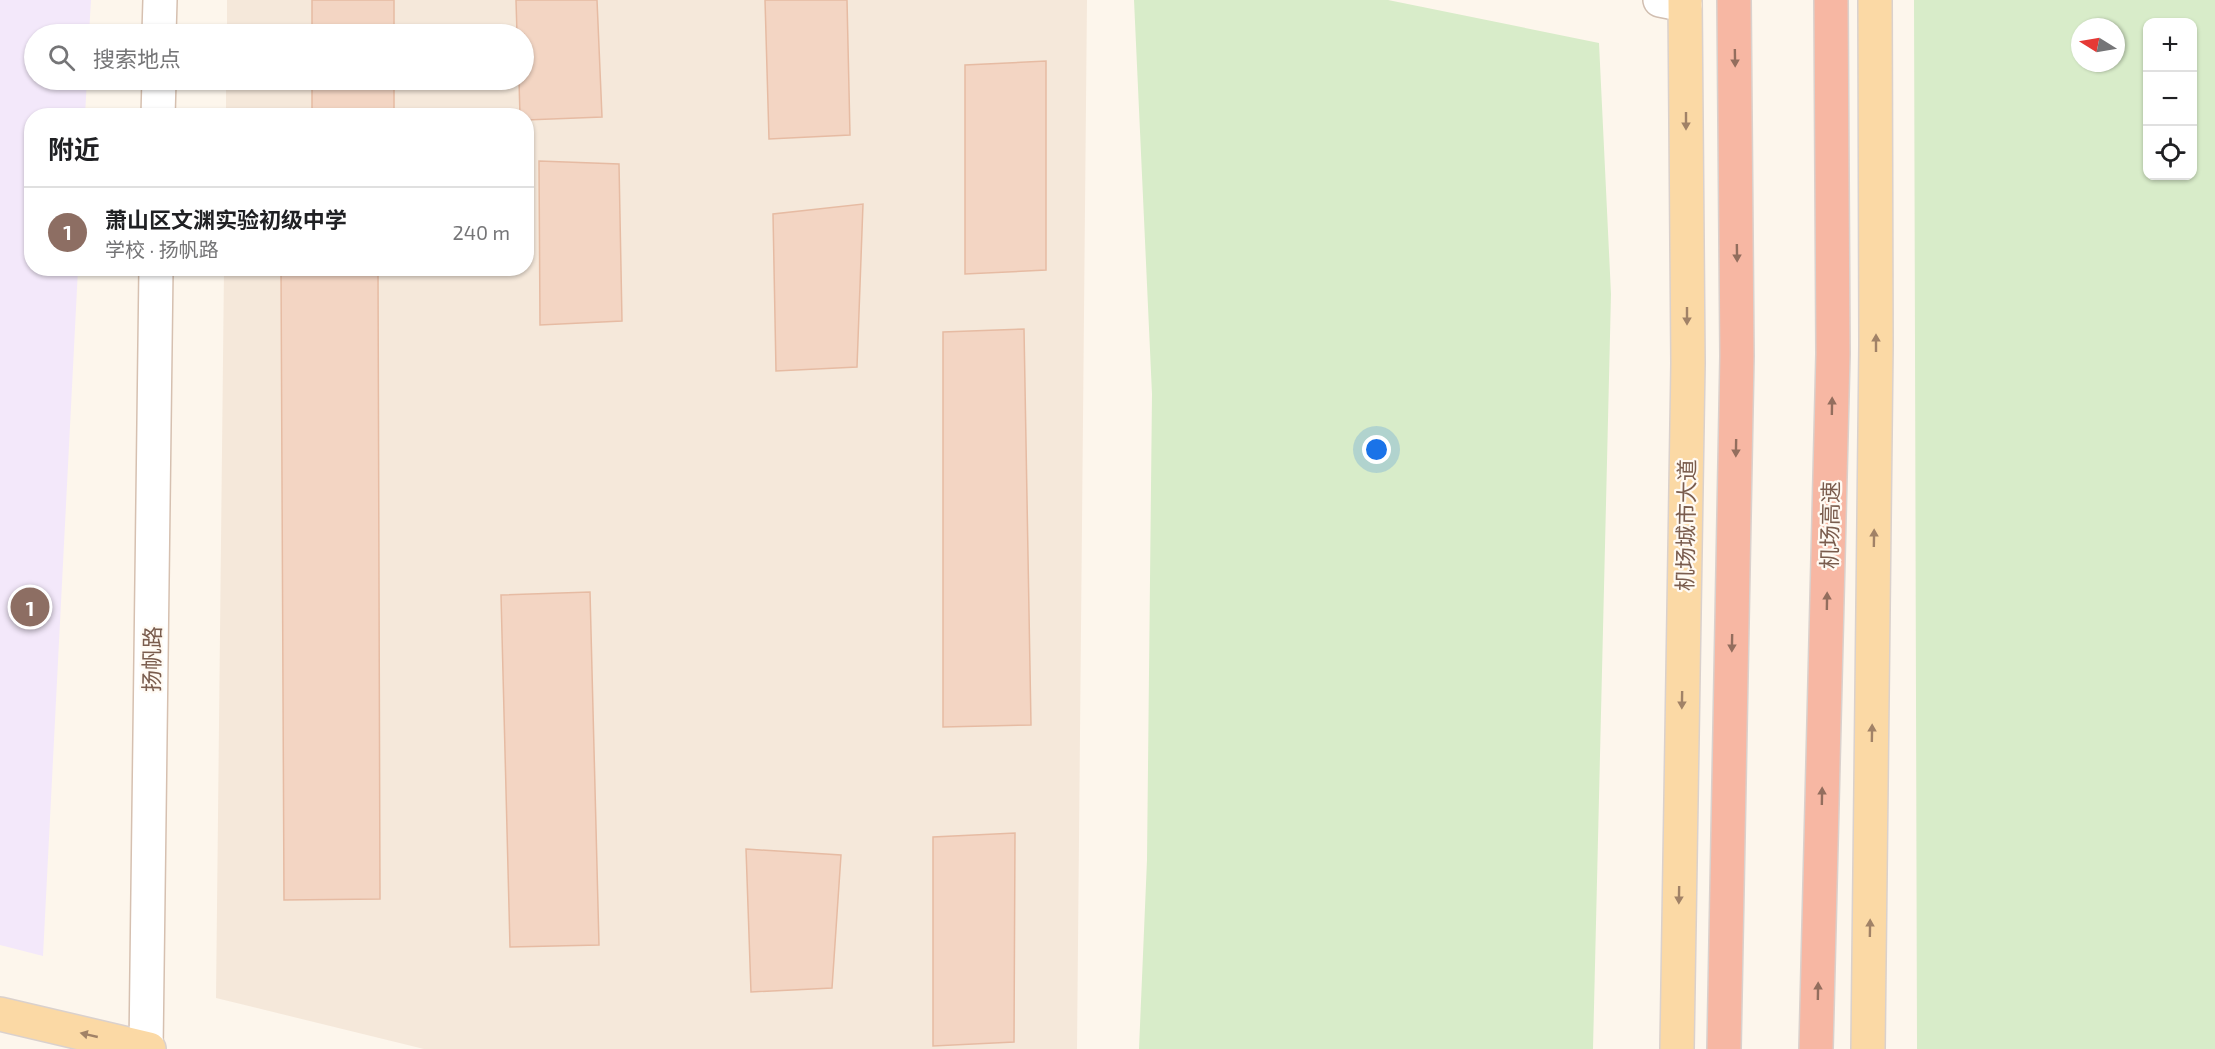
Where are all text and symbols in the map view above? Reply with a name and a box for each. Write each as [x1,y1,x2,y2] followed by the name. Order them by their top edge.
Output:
[2071,18,2125,72] north arrow
[2143,18,2197,180] map controls
[2143,18,2197,72] button: +
[24,24,534,90] search box
[45,41,78,74] icon: search
[93,45,181,71] text: 搜索地点
[1730,49,1740,68] one-way arrow
[2143,72,2197,126] button: −
[1681,112,1691,131] one-way arrow
[2143,126,2197,180] button: locate
[48,133,100,164] text: 附近
[105,206,347,232] text: 萧山区文渊实验初级中学
[63,220,72,244] text: 1
[452,220,510,244] text: 240 m
[105,237,219,261] text: 学校 · 扬帆路
[1732,244,1741,263] one-way arrow
[1683,307,1692,326] one-way arrow
[1871,333,1881,352] one-way arrow
[1827,396,1836,415] one-way arrow
[1362,435,1391,464] your location
[1731,439,1740,458] one-way arrow
[1671,459,1699,591] street label: 机场城市大道
[1815,481,1843,569] street label: 机场高速
[1869,528,1879,547] one-way arrow
[10,584,50,630] pin: 1
[1822,591,1832,610] one-way arrow
[137,626,165,692] street label: 扬帆路
[1727,634,1737,653] one-way arrow
[1678,691,1687,710] one-way arrow
[1867,723,1877,742] one-way arrow
[1818,786,1827,805] one-way arrow
[1674,886,1684,905] one-way arrow
[1865,918,1874,937] one-way arrow
[1813,981,1822,1000] one-way arrow
[79,1030,98,1039] one-way arrow

